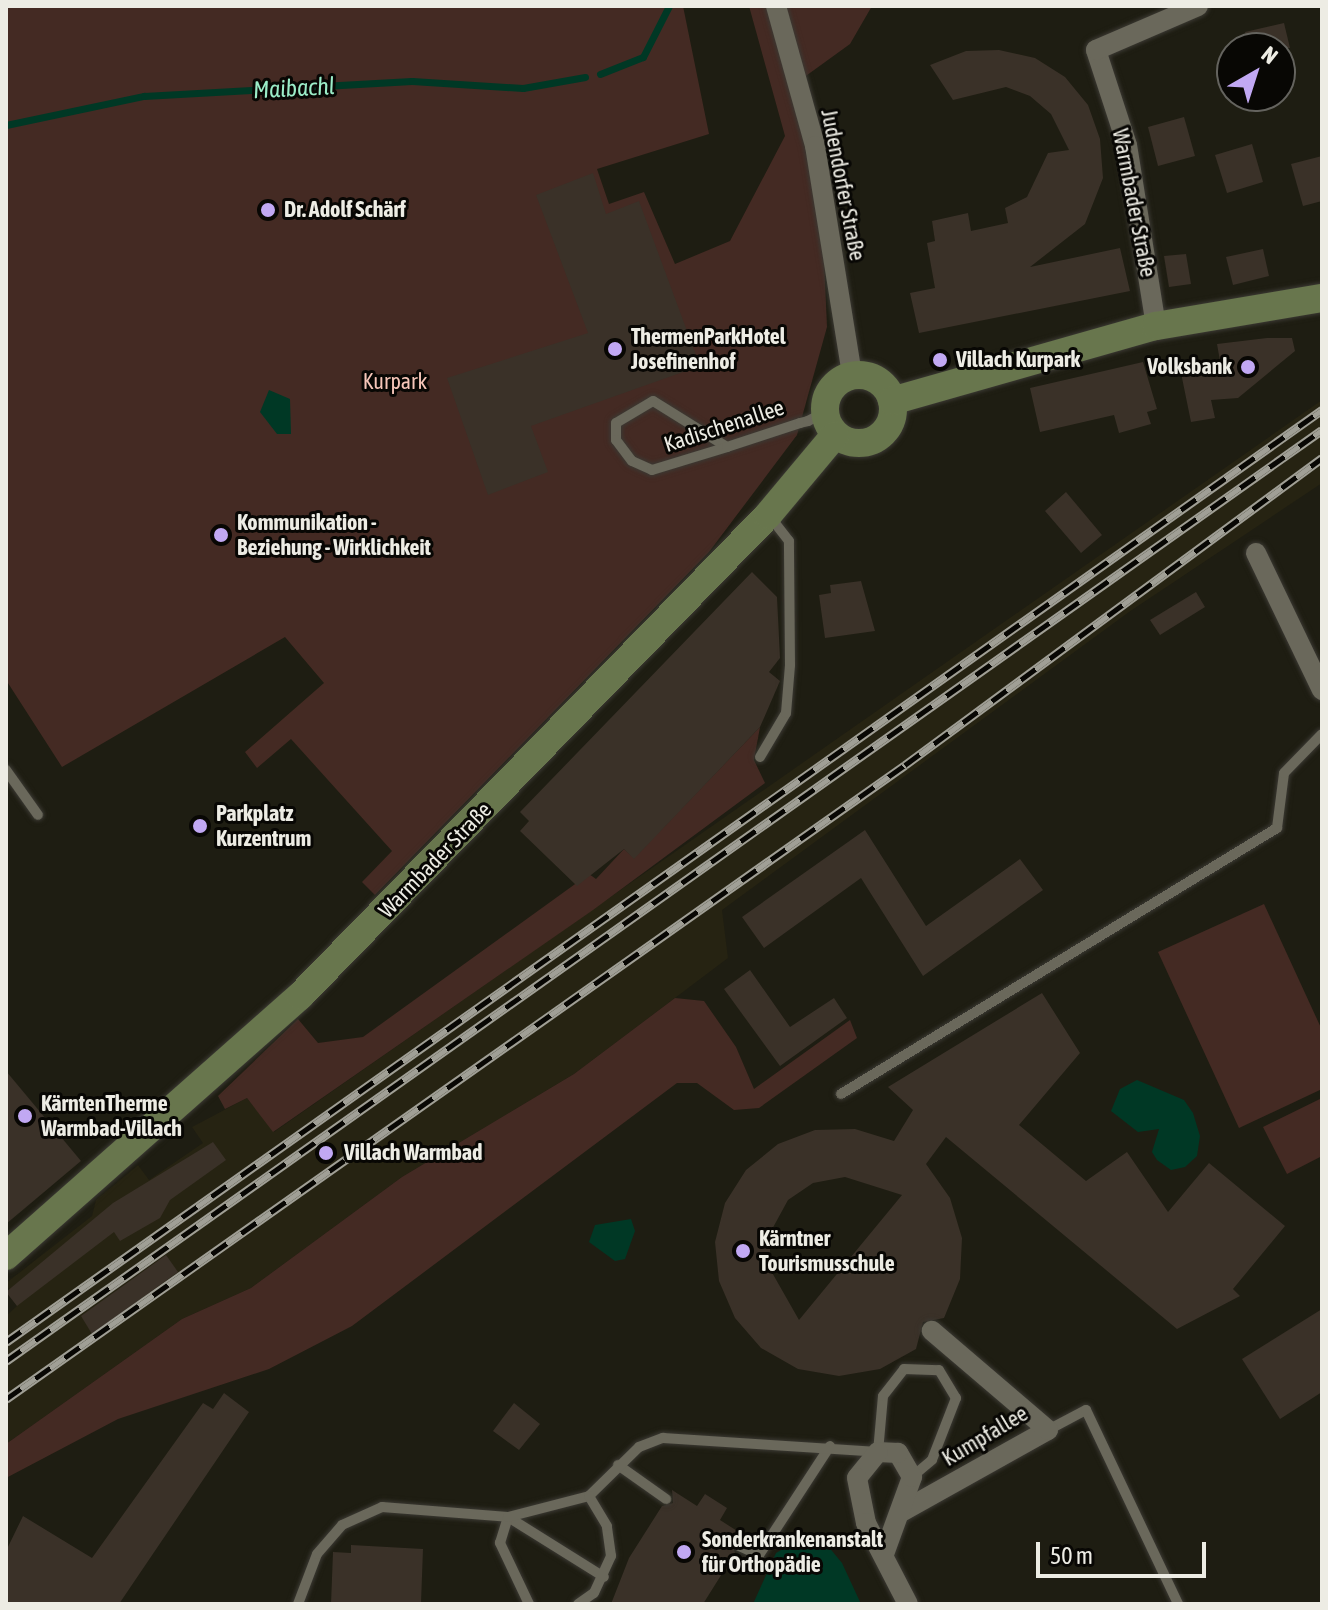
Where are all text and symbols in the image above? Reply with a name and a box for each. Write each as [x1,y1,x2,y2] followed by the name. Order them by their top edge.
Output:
[1216,32,1296,112] north arrow
[1257,41,1283,69] text: N
[252,71,336,105] water label: Maibachl
[815,107,871,263] street label: Judendorfer Straße
[1107,127,1161,279] street label: Warmbader Straße
[284,197,406,223] place label: Dr. Adolf Schärf
[259,201,277,219] marker: Dr. Adolf Schärf
[631,323,786,374] place label: ThermenParkHotel Josefinenhof
[606,340,624,358] marker: ThermenParkHotel Josefinenhof
[956,347,1080,373] place label: Villach Kurpark
[931,351,949,369] marker: Villach Kurpark
[1147,354,1232,380] place label: Volksbank
[1239,358,1257,376] marker: Volksbank
[363,369,427,395] park label: Kurpark
[661,394,787,458] street label: Kadischenallee
[237,509,431,560] place label: Kommunikation - Beziehung - Wirklichkeit
[212,526,230,544] marker: Kommunikation - Beziehung - Wirklichkeit
[373,797,497,923] street label: Warmbader Straße
[216,800,311,852] place label: Parkplatz Kurzentrum
[191,817,209,835] marker: Parkplatz Kurzentrum
[41,1090,182,1142] place label: KärntenTherme Warmbad-Villach
[16,1107,34,1125] marker: KärntenTherme Warmbad-Villach
[344,1140,482,1166] place label: Villach Warmbad
[315,1142,337,1164] marker: Villach Warmbad
[759,1225,895,1276] place label: Kärntner Tourismusschule
[734,1242,752,1260] marker: Kärntner Tourismusschule
[937,1400,1033,1472] street label: Kumpfallee
[702,1526,883,1578] place label: Sonderkrankenanstalt für Orthopädie
[1040,1526,1210,1576] scale bar
[673,1541,695,1563] marker: Sonderkrankenanstalt für Orthopädie
[1050,1542,1093,1569] text: 50 m

